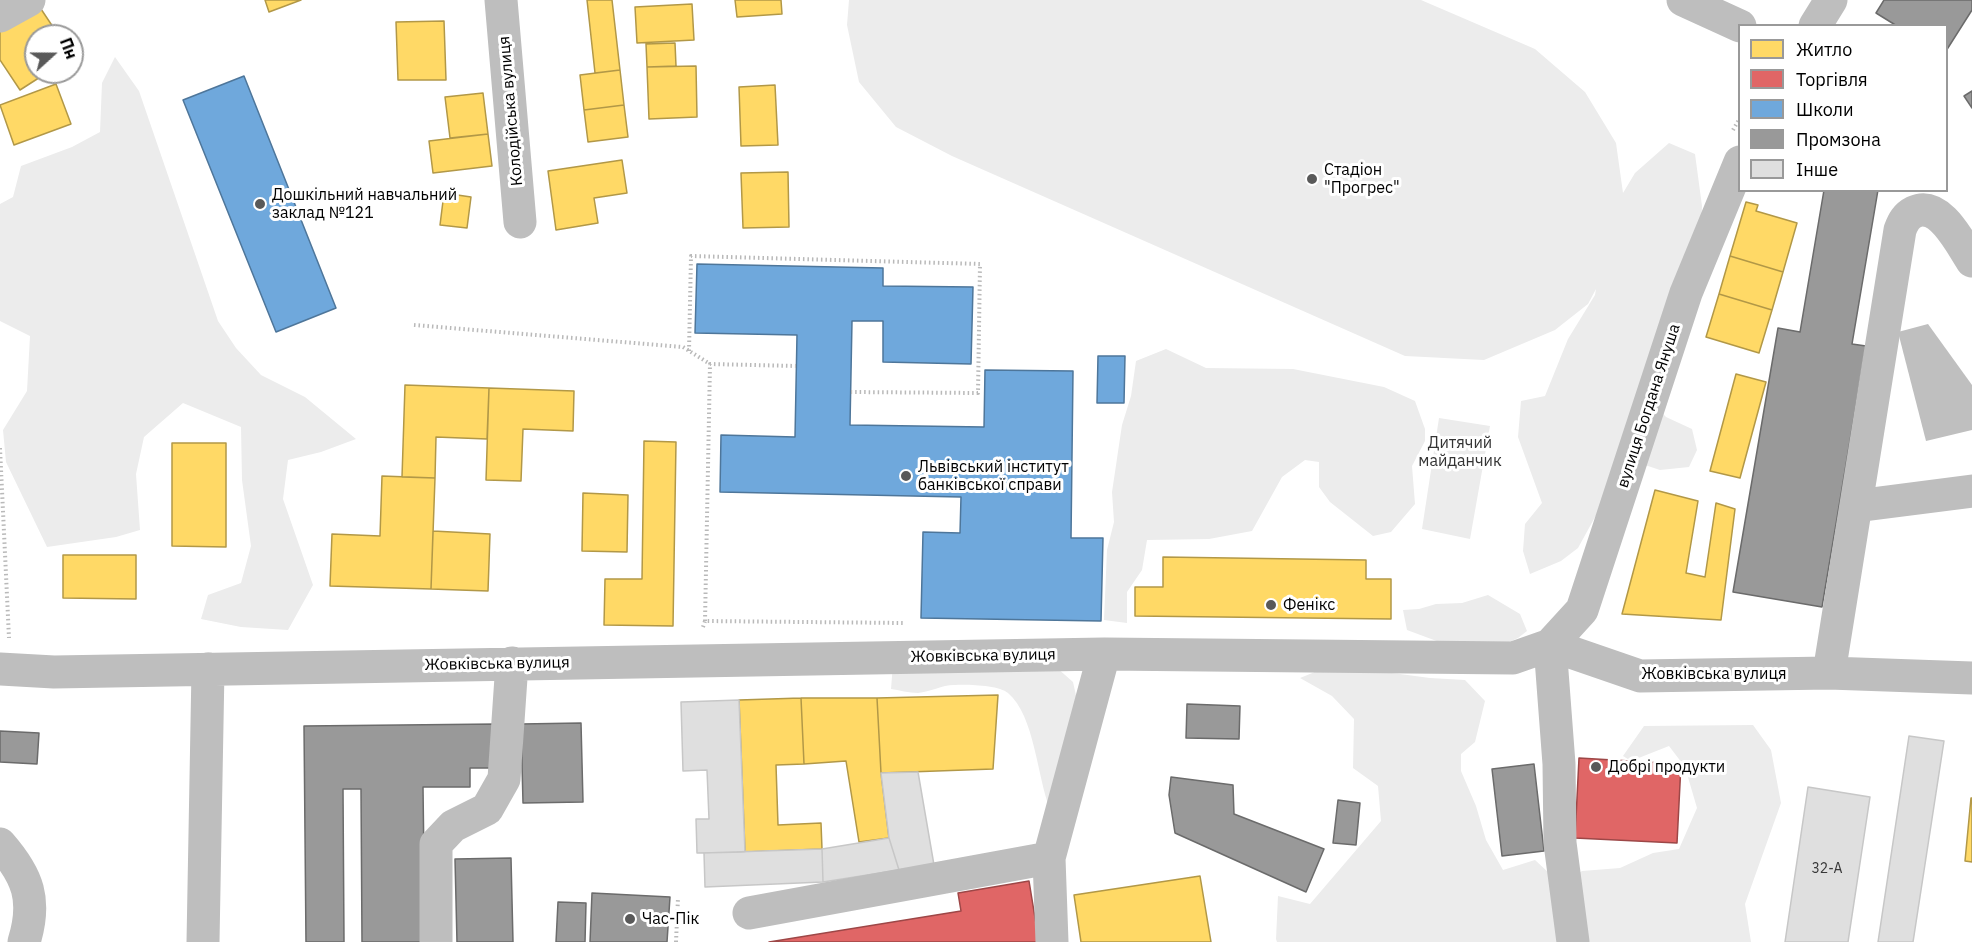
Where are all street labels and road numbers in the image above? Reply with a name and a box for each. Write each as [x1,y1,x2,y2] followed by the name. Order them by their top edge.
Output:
[495,35,527,187] street label: Колодійська вулиця
[1613,322,1685,490] street label: вулиця Богдана Януша
[910,645,1056,667] street label: Жовківська вулиця
[424,653,570,675] street label: Жовківська вулиця
[1641,664,1787,684] street label: Жовківська вулиця

